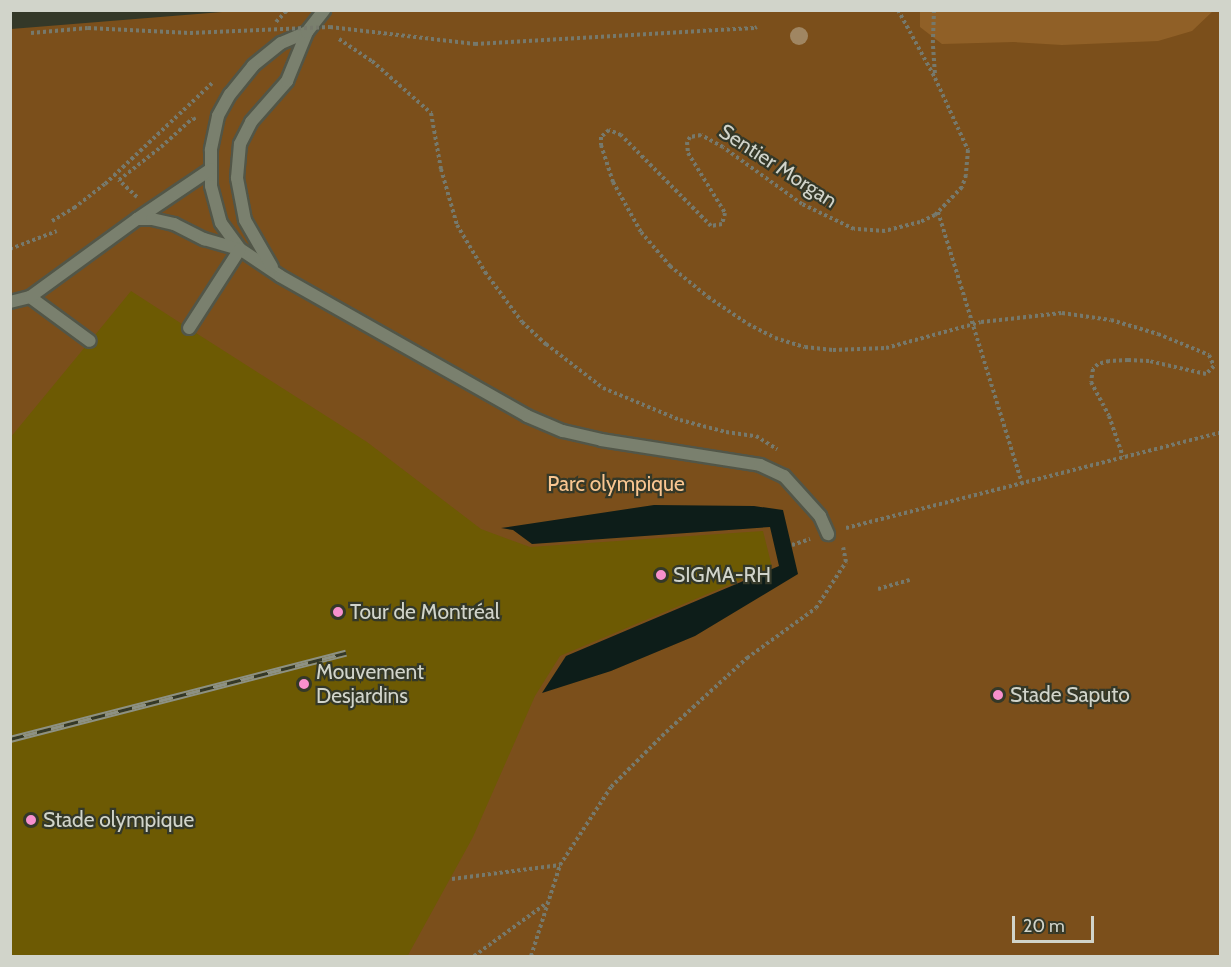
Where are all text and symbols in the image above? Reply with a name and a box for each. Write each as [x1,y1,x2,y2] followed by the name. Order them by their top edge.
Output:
[714,119,842,213] street label: Sentier Morgan
[547,471,685,497] park label: Parc olympique
[673,562,771,588] place label: SIGMA-RH
[654,568,668,582] marker: SIGMA-RH
[350,599,500,625] place label: Tour de Montréal
[331,605,345,619] marker: Tour de Montréal
[316,659,424,709] place label: Mouvement Desjardins
[297,677,311,691] marker: Mouvement Desjardins
[1010,682,1130,708] place label: Stade Saputo
[991,688,1005,702] marker: Stade Saputo
[43,807,194,833] place label: Stade olympique
[24,813,38,827] marker: Stade olympique
[1015,904,1098,942] scale bar
[1023,915,1065,937] text: 20 m

